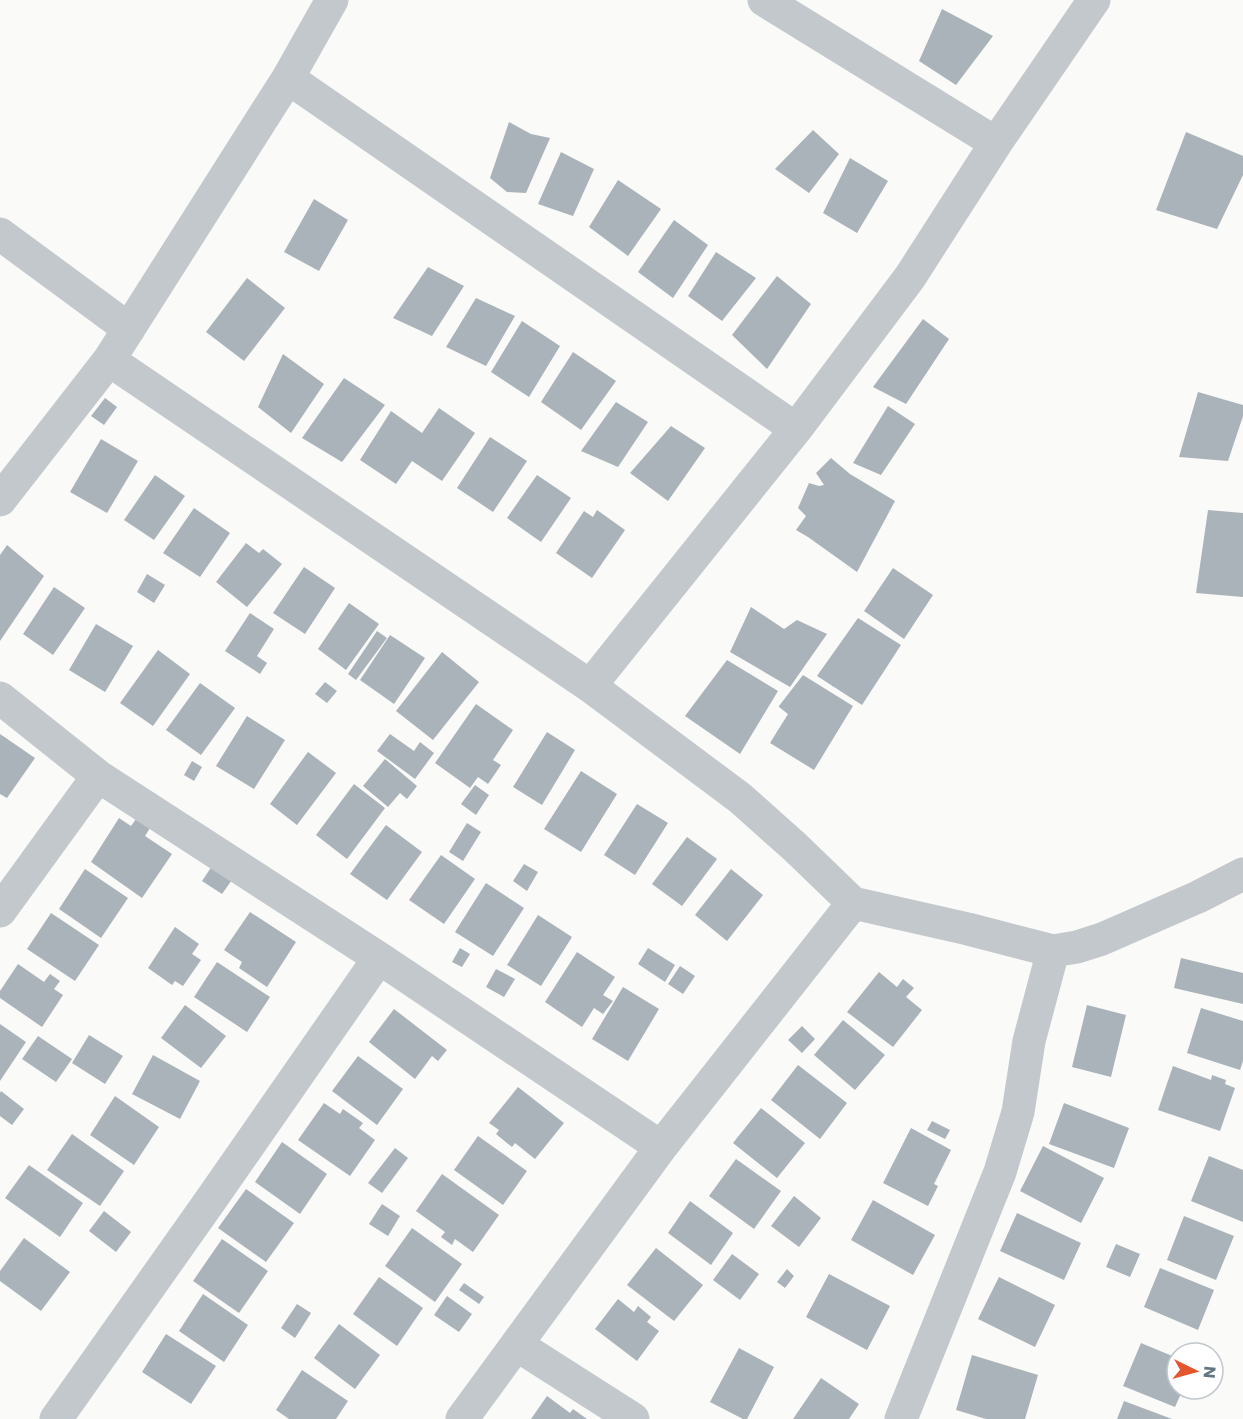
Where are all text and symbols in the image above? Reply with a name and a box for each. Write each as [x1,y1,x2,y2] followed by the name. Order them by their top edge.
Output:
[1165,1341,1225,1401] north arrow
[1197,1365,1221,1379] text: N

